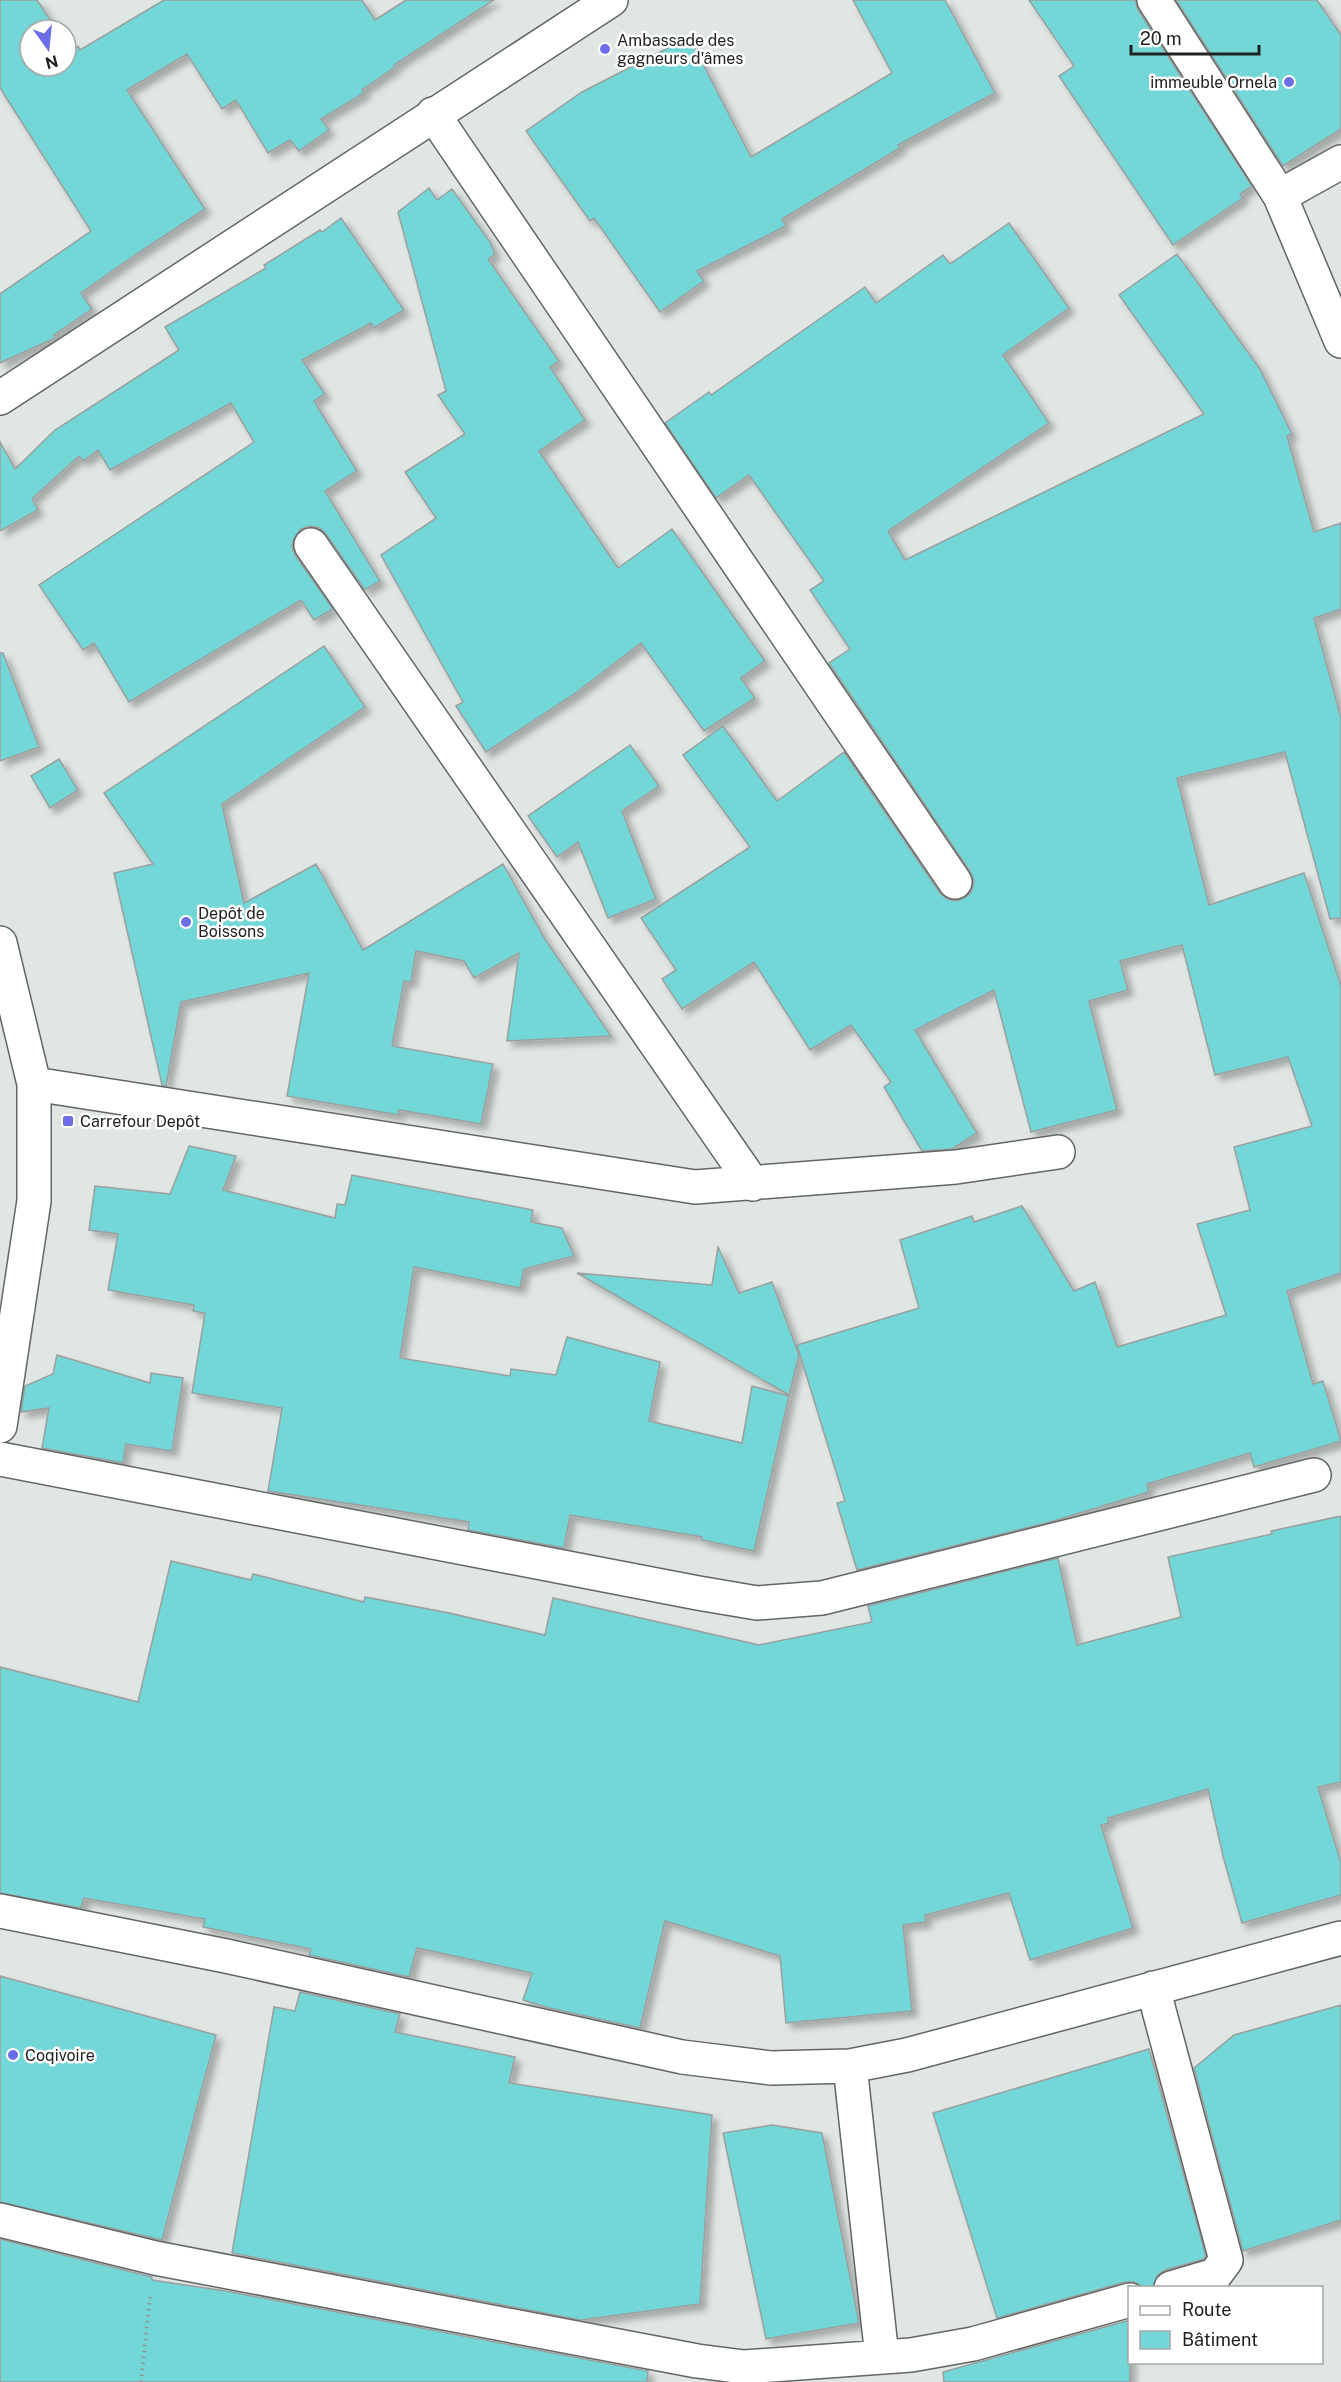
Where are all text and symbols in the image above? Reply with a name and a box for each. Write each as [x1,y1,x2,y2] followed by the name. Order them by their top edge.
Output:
[18,18,78,78] north arrow
[1131,18,1258,56] scale bar
[1140,28,1182,49] text: 20 m
[617,31,743,68] place label: Ambassade des gagneurs d'âmes
[598,42,612,56] marker: Ambassade des gagneurs d'âmes
[43,51,60,73] text: N
[1150,73,1277,92] place label: immeuble Ornela
[1282,75,1296,89] marker: immeuble Ornela
[198,904,265,941] place label: Depôt de Boissons
[179,915,193,929] marker: Depôt de Boissons
[80,1112,200,1131] place label: Carrefour Depôt
[61,1114,75,1128] marker: Carrefour Depôt
[25,2046,95,2065] place label: Coqivoire
[6,2048,20,2062] marker: Coqivoire
[1128,2286,1323,2364] legend
[1182,2299,1231,2320] text: Route
[1182,2329,1258,2350] text: Bâtiment

